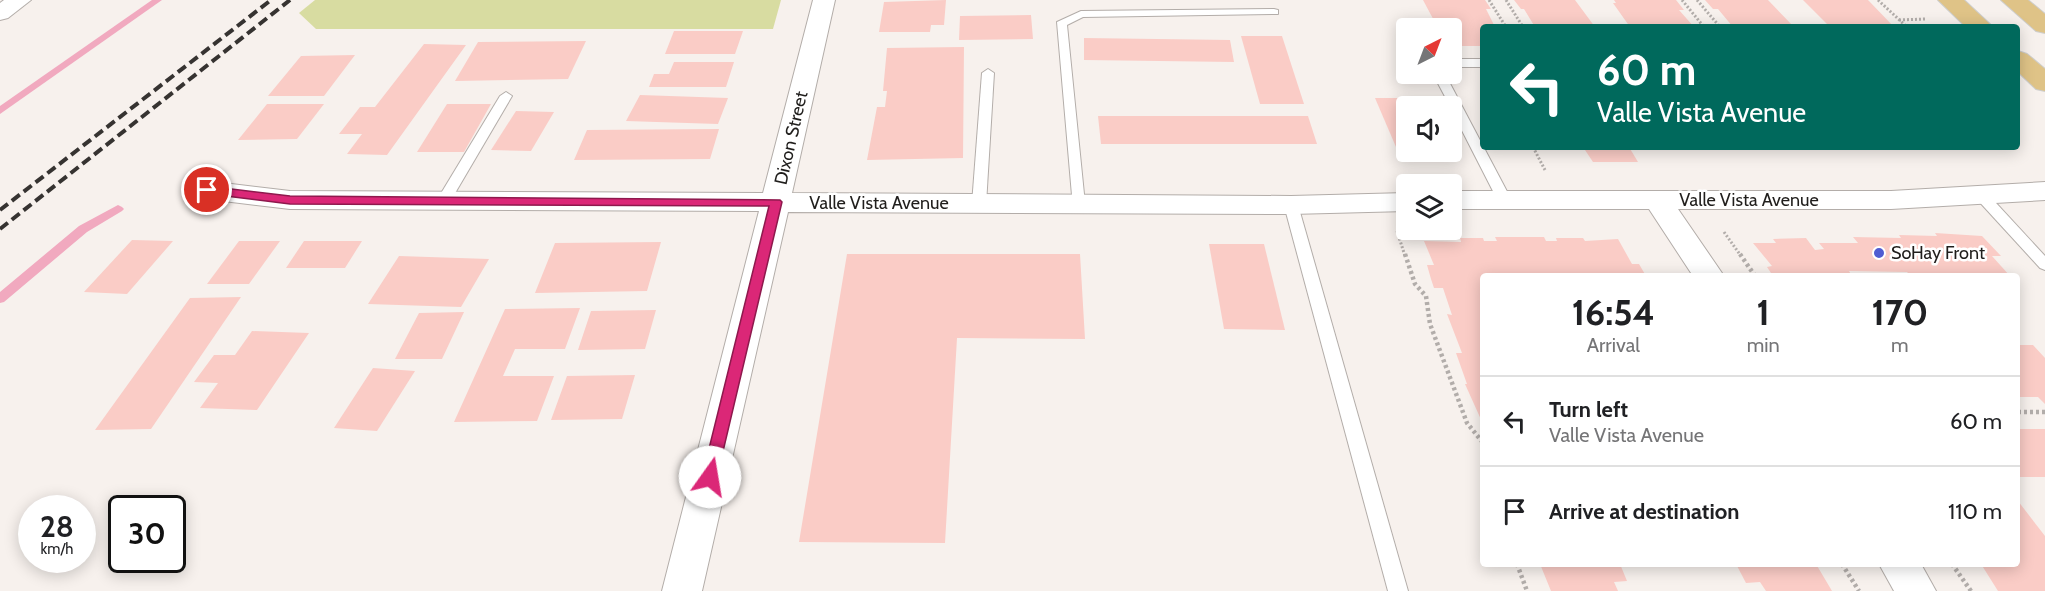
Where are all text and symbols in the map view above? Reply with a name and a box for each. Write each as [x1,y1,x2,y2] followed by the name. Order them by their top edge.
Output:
[1396,18,1462,84] north arrow
[1396,18,1462,240] map controls
[1597,44,1696,96] text: 60 m
[1498,48,1576,126] icon: left
[770,89,812,187] street label: Dixon Street
[1396,96,1462,162] button: sound
[1597,96,1806,129] text: Valle Vista Avenue
[181,164,232,215] pin
[190,173,223,206] icon: arrive
[1396,174,1462,240] button: layers
[1679,189,1819,211] street label: Valle Vista Avenue
[809,192,949,214] street label: Valle Vista Avenue
[1891,242,1985,264] place label: SoHay Front
[1872,246,1886,260] marker: SoHay Front
[1572,290,1655,334] text: 16:54
[1757,290,1770,334] text: 1
[1871,290,1928,334] text: 170
[1587,333,1640,357] text: Arrival
[1747,333,1780,357] text: min
[1891,333,1909,357] text: m
[1549,396,1628,423] text: Turn left
[1498,405,1531,438] icon: left
[1950,408,2002,435] text: 60 m
[1549,423,1704,447] text: Valle Vista Avenue
[678,445,742,509] position arrow
[108,495,186,573] speed limit sign: 30
[1498,495,1531,528] icon: arrive
[1549,498,1739,525] text: Arrive at destination
[1948,498,2002,525] text: 110 m
[40,508,74,545] text: 28
[41,540,73,558] text: km/h

